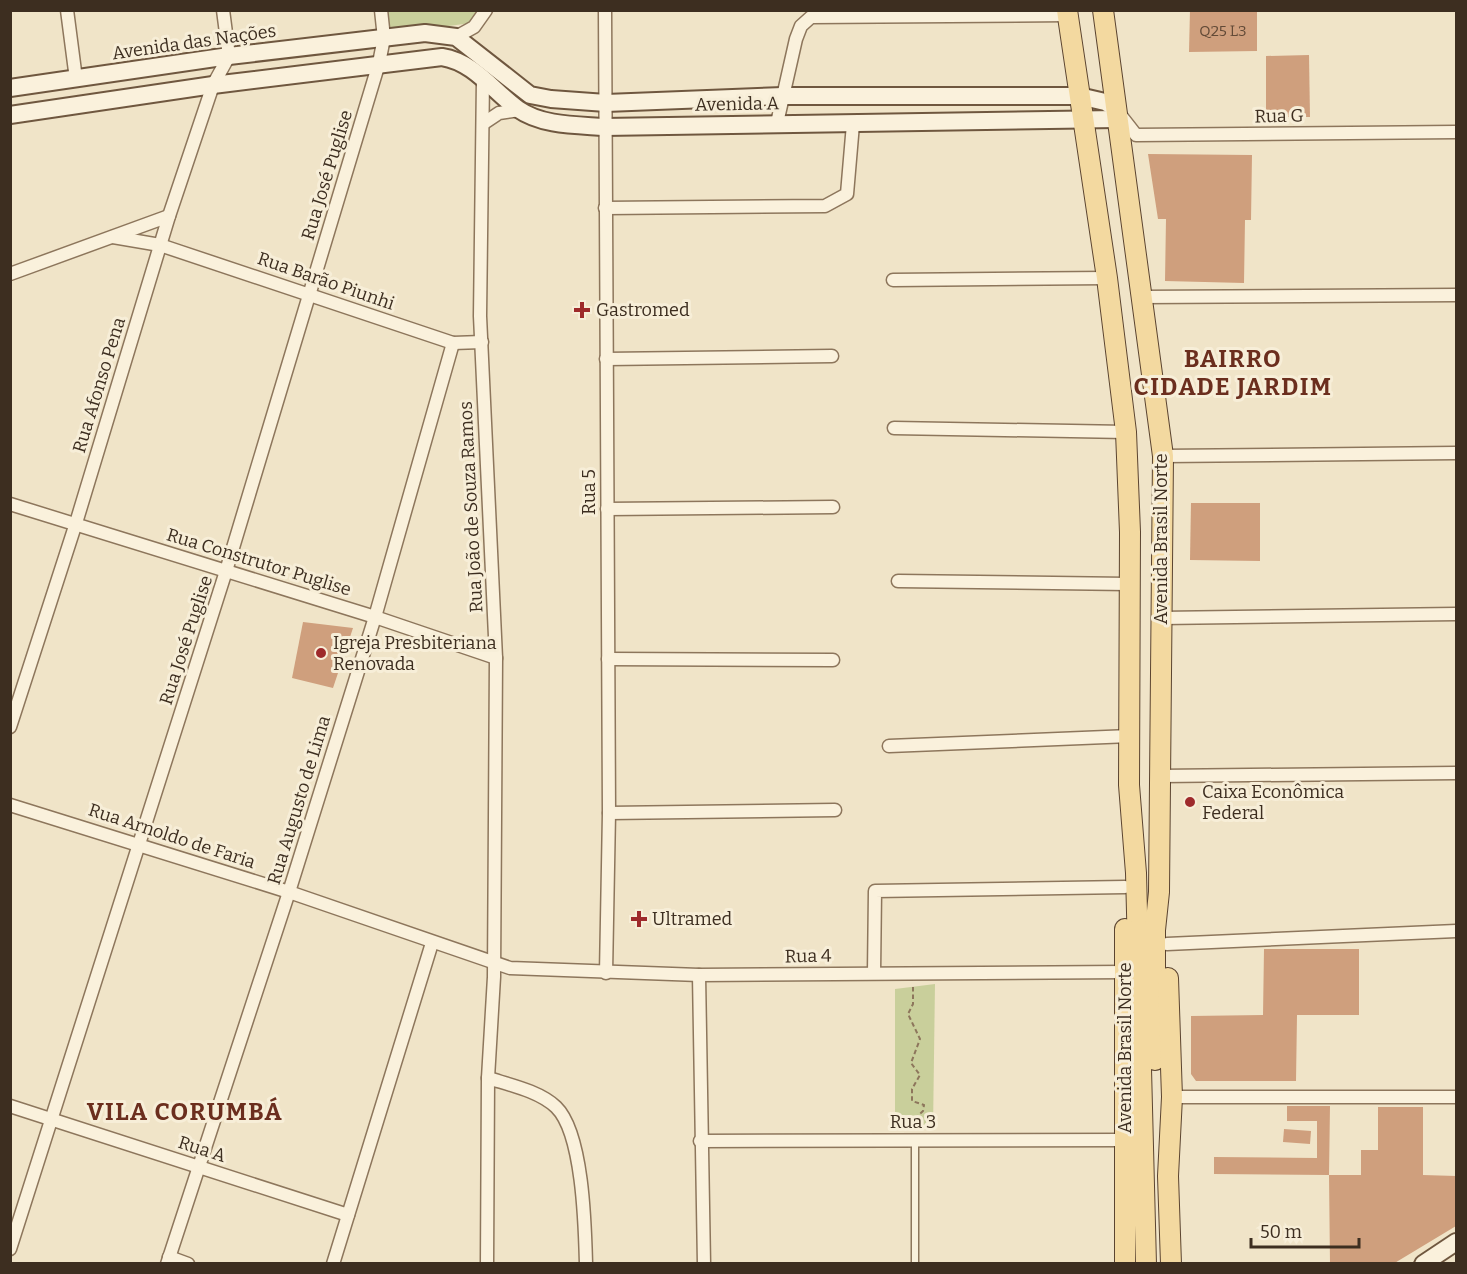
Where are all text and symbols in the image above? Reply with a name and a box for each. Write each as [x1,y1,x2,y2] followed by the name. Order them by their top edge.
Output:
[111,20,277,64] street label: Avenida das Nações
[1199,22,1247,40] house number: Q25 L3
[695,92,780,116] street label: Avenida A
[1254,105,1304,127] street label: Rua G
[297,107,357,243] street label: Rua José Puglise
[255,247,397,315] street label: Rua Barão Piunhi
[596,299,690,321] place label: Gastromed
[573,301,591,319] marker: Gastromed
[68,314,130,455] street label: Rua Afonso Pena
[1134,345,1332,401] district label: BAIRRO CIDADE JARDIM
[454,401,488,613] street label: Rua João de Souza Ramos
[1150,453,1172,625] street label: Avenida Brasil Norte
[578,469,600,515] street label: Rua 5
[164,523,354,601] street label: Rua Construtor Puglise
[155,573,217,707] street label: Rua José Puglise
[333,632,497,675] place label: Igreja Presbiteriana Renovada
[314,646,328,660] marker: Igreja Presbiteriana Renovada
[263,713,335,887] street label: Rua Augusto de Lima
[1202,781,1344,824] place label: Caixa Econômica Federal
[1183,795,1197,809] marker: Caixa Econômica Federal
[86,799,258,873] street label: Rua Arnoldo de Faria
[652,908,732,930] place label: Ultramed
[630,910,648,928] marker: Ultramed
[784,945,832,967] street label: Rua 4
[1114,962,1136,1134] street label: Avenida Brasil Norte
[87,1096,283,1126] district label: VILA CORUMBÁ
[890,1111,936,1133] street label: Rua 3
[175,1131,229,1167] street label: Rua A
[1251,1211,1359,1249] scale bar
[1260,1221,1302,1243] text: 50 m

